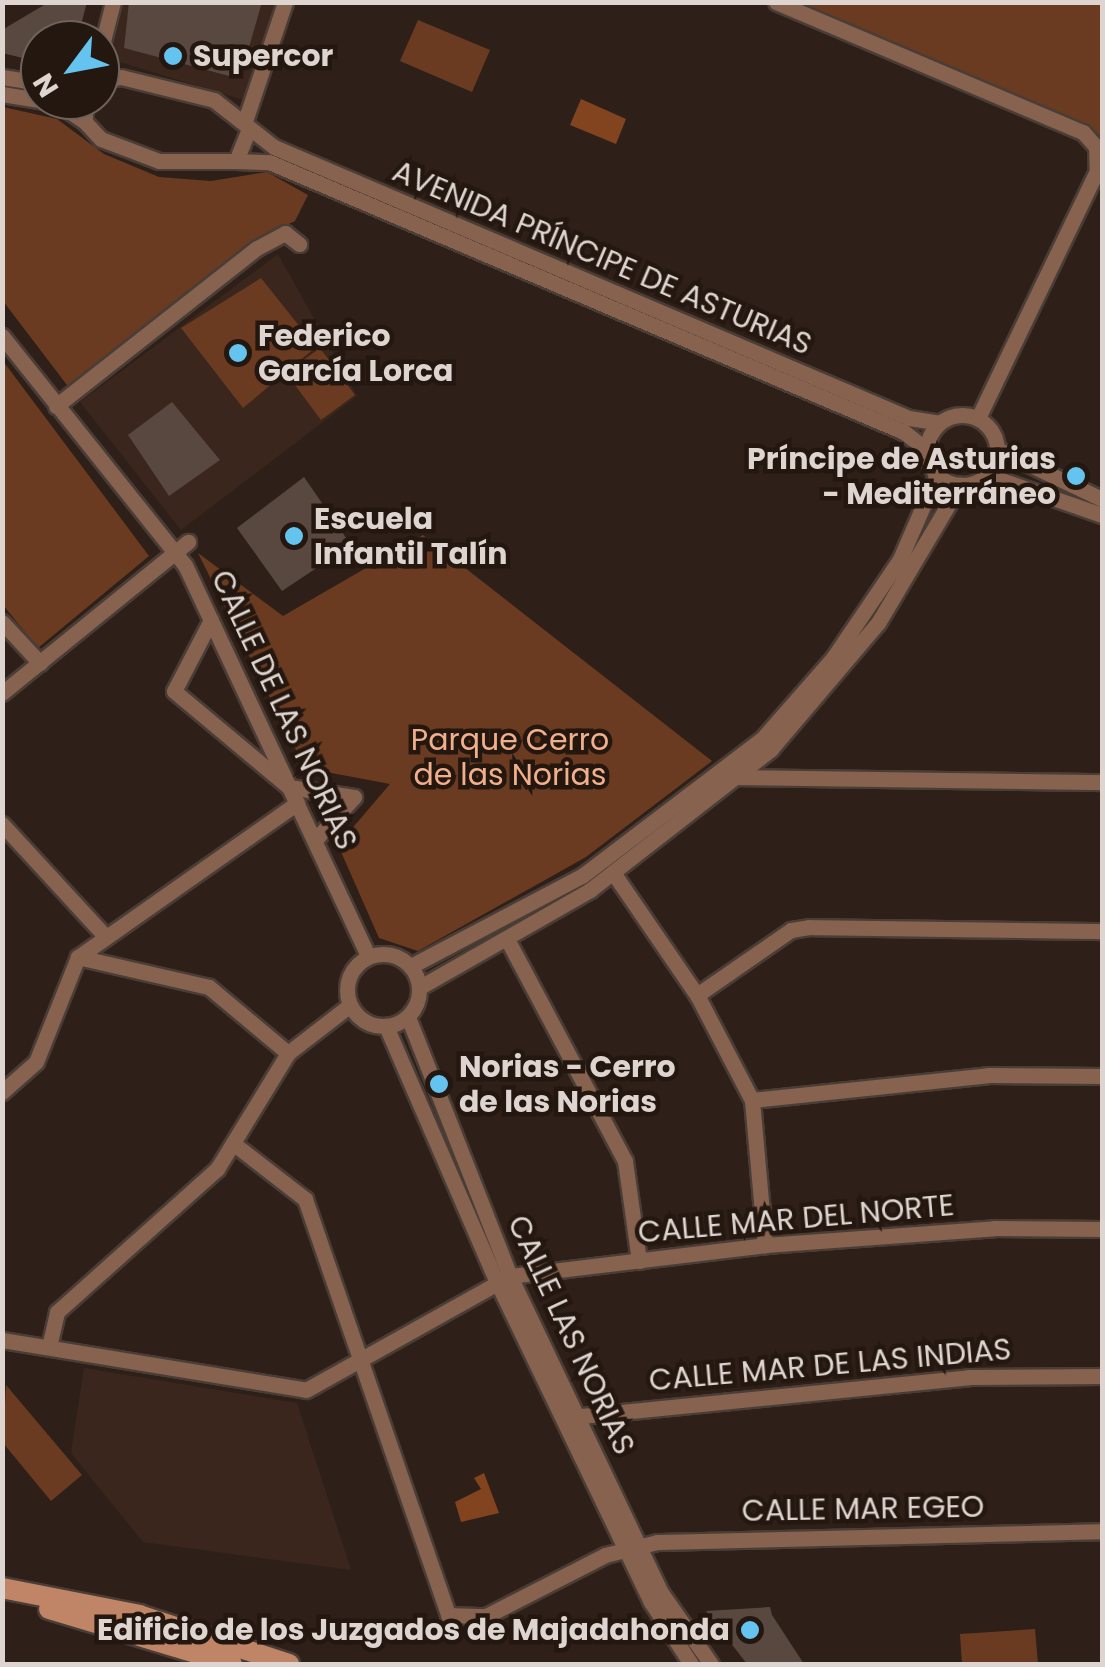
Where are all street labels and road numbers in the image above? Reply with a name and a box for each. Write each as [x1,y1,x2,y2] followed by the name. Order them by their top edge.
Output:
[387,153,817,363] street label: AVENIDA PRÍNCIPE DE ASTURIAS
[203,565,365,855] street label: CALLE DE LAS NORIAS
[636,1187,956,1251] street label: CALLE MAR DEL NORTE
[500,1210,642,1460] street label: CALLE LAS NORIAS
[647,1331,1013,1399] street label: CALLE MAR DE LAS INDIAS
[741,1489,985,1529] street label: CALLE MAR EGEO

